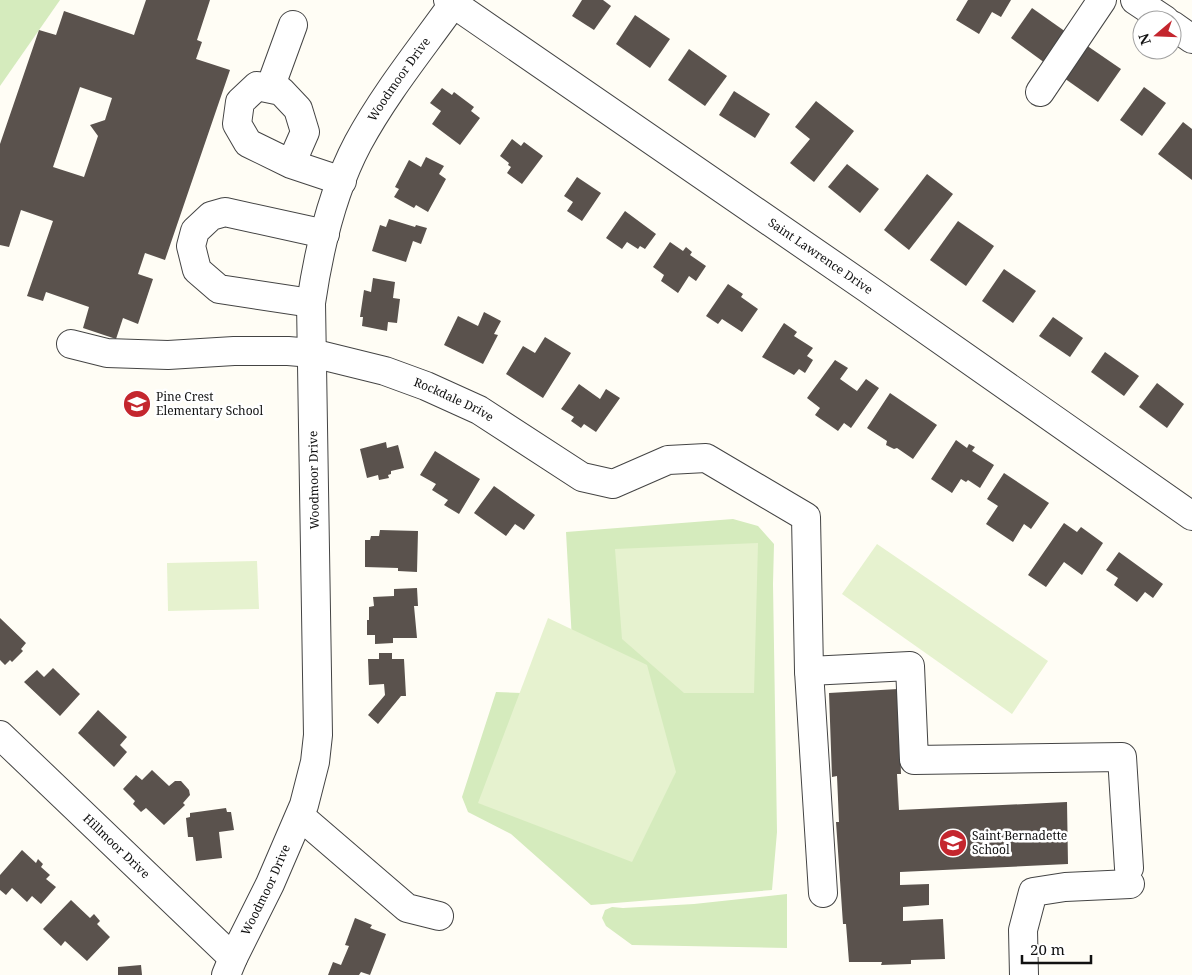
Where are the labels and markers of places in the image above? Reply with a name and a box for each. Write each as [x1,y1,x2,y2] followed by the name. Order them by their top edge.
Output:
[156,388,264,419] place label: Pine Crest Elementary School
[122,389,152,419] school or university icon: Pine Crest Elementary School
[972,827,1067,858] place label: Saint Bernadette School
[938,828,968,858] school or university icon: Saint Bernadette School

